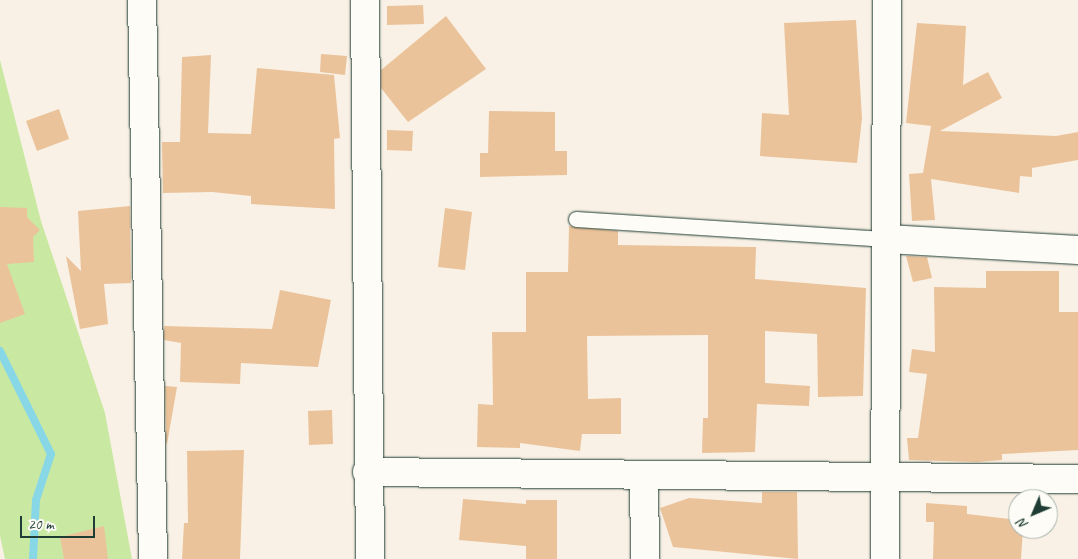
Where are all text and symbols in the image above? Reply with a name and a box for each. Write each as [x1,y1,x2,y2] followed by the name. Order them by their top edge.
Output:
[1008,489,1058,539] north arrow
[22,506,98,538] scale bar
[28,515,54,534] text: 20 m
[1014,515,1032,533] text: N

